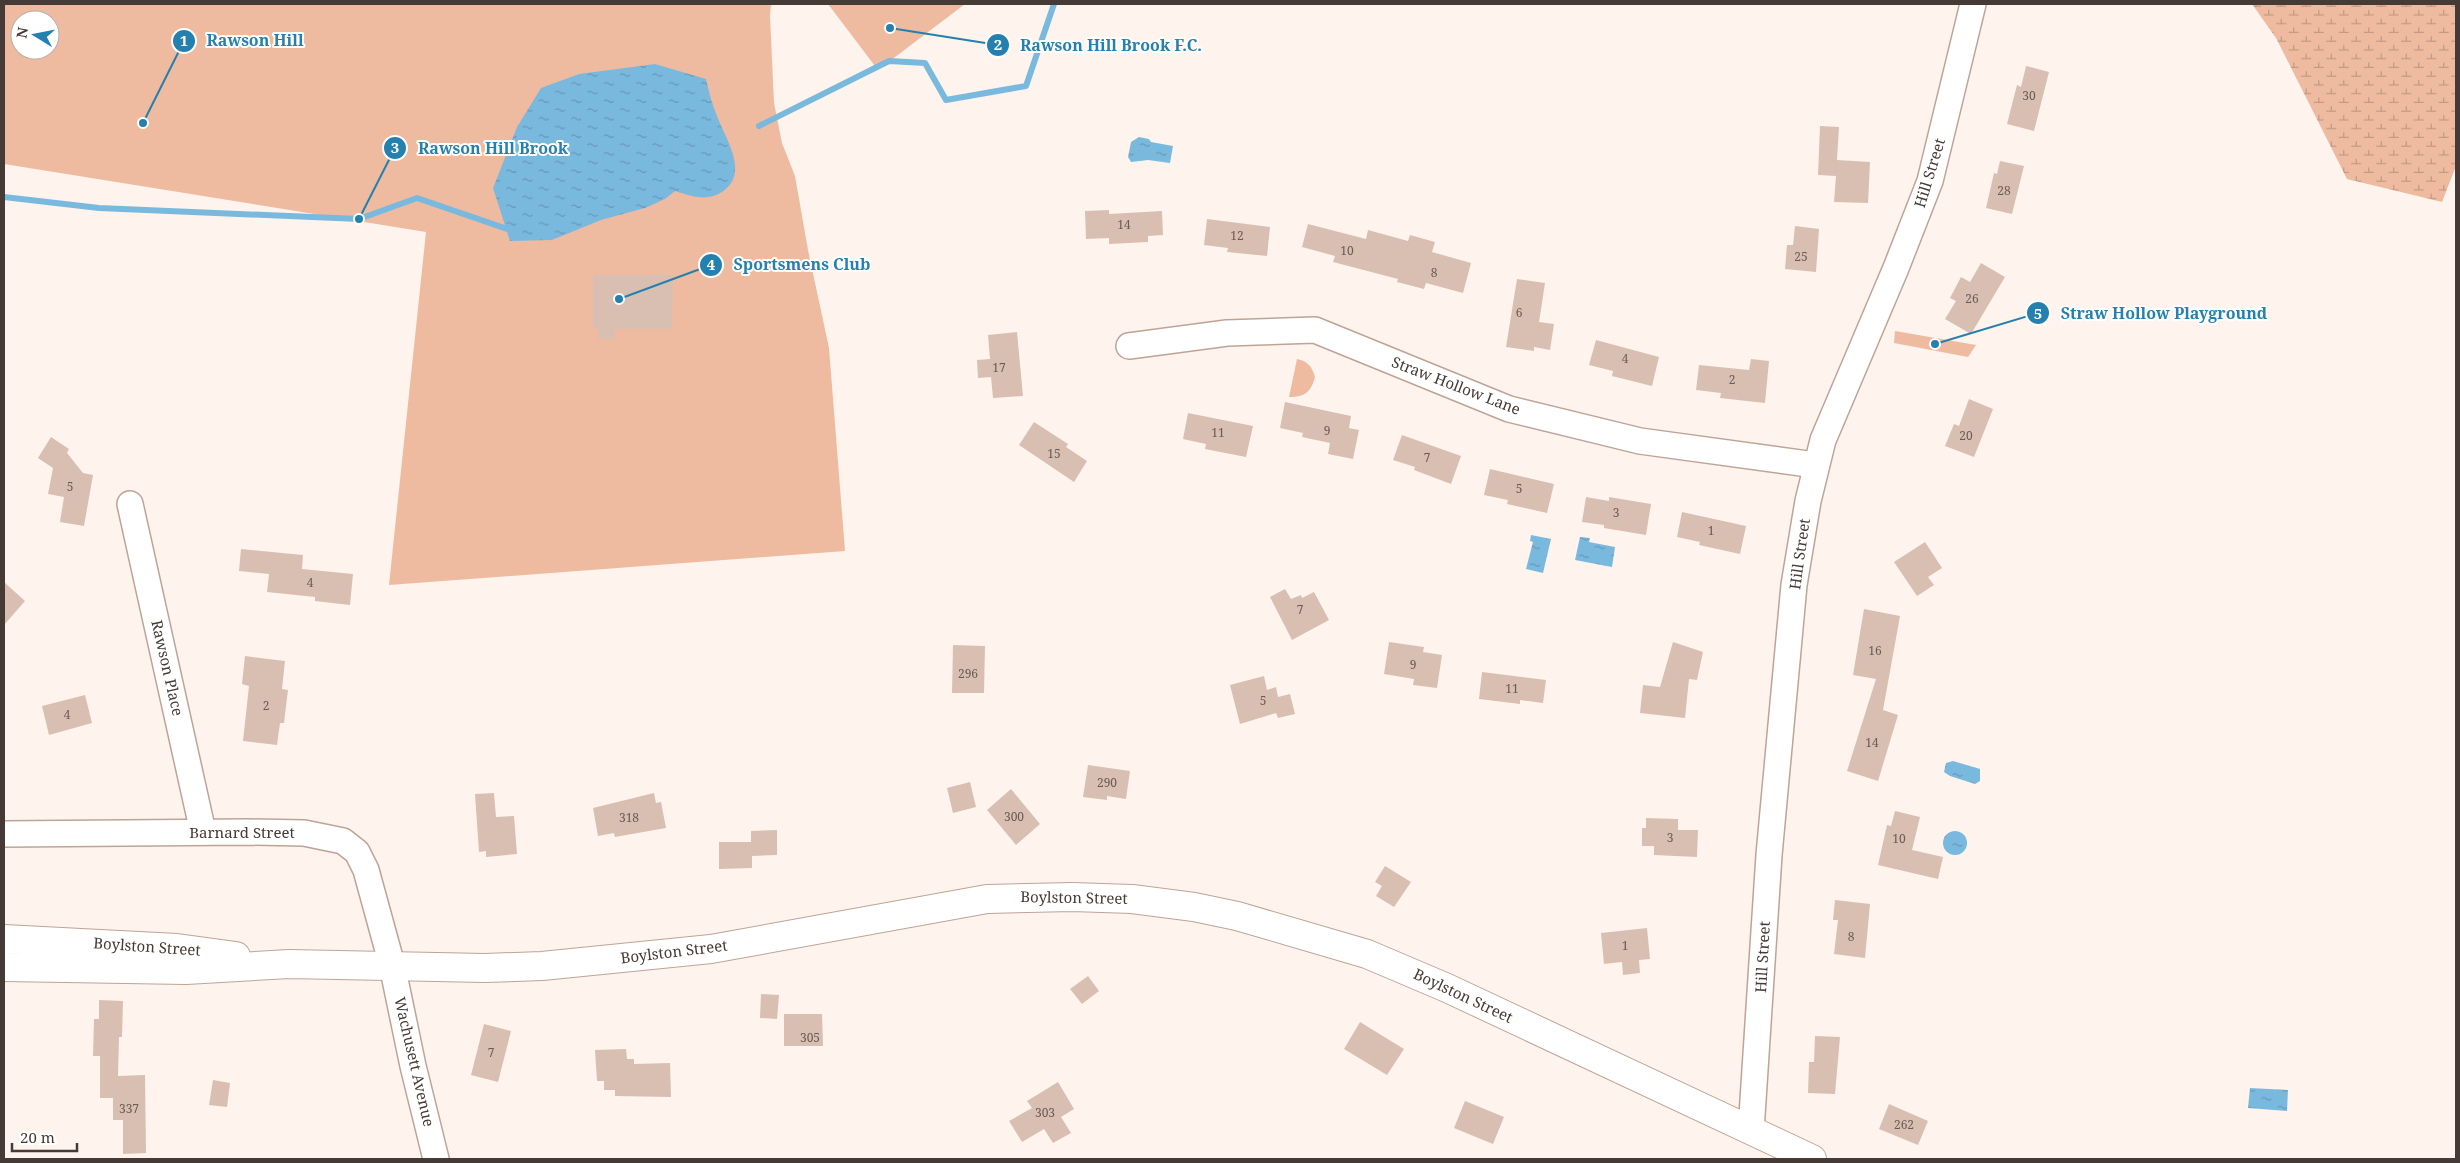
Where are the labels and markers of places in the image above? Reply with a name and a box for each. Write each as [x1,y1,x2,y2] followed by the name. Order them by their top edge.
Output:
[171,25,313,56] callout: Rawson Hill
[985,30,1212,61] callout: Rawson Hill Brook F.C.
[383,133,578,164] callout: Rawson Hill Brook
[698,249,880,280] callout: Sportsmens Club
[2026,298,2277,329] callout: Straw Hollow Playground

